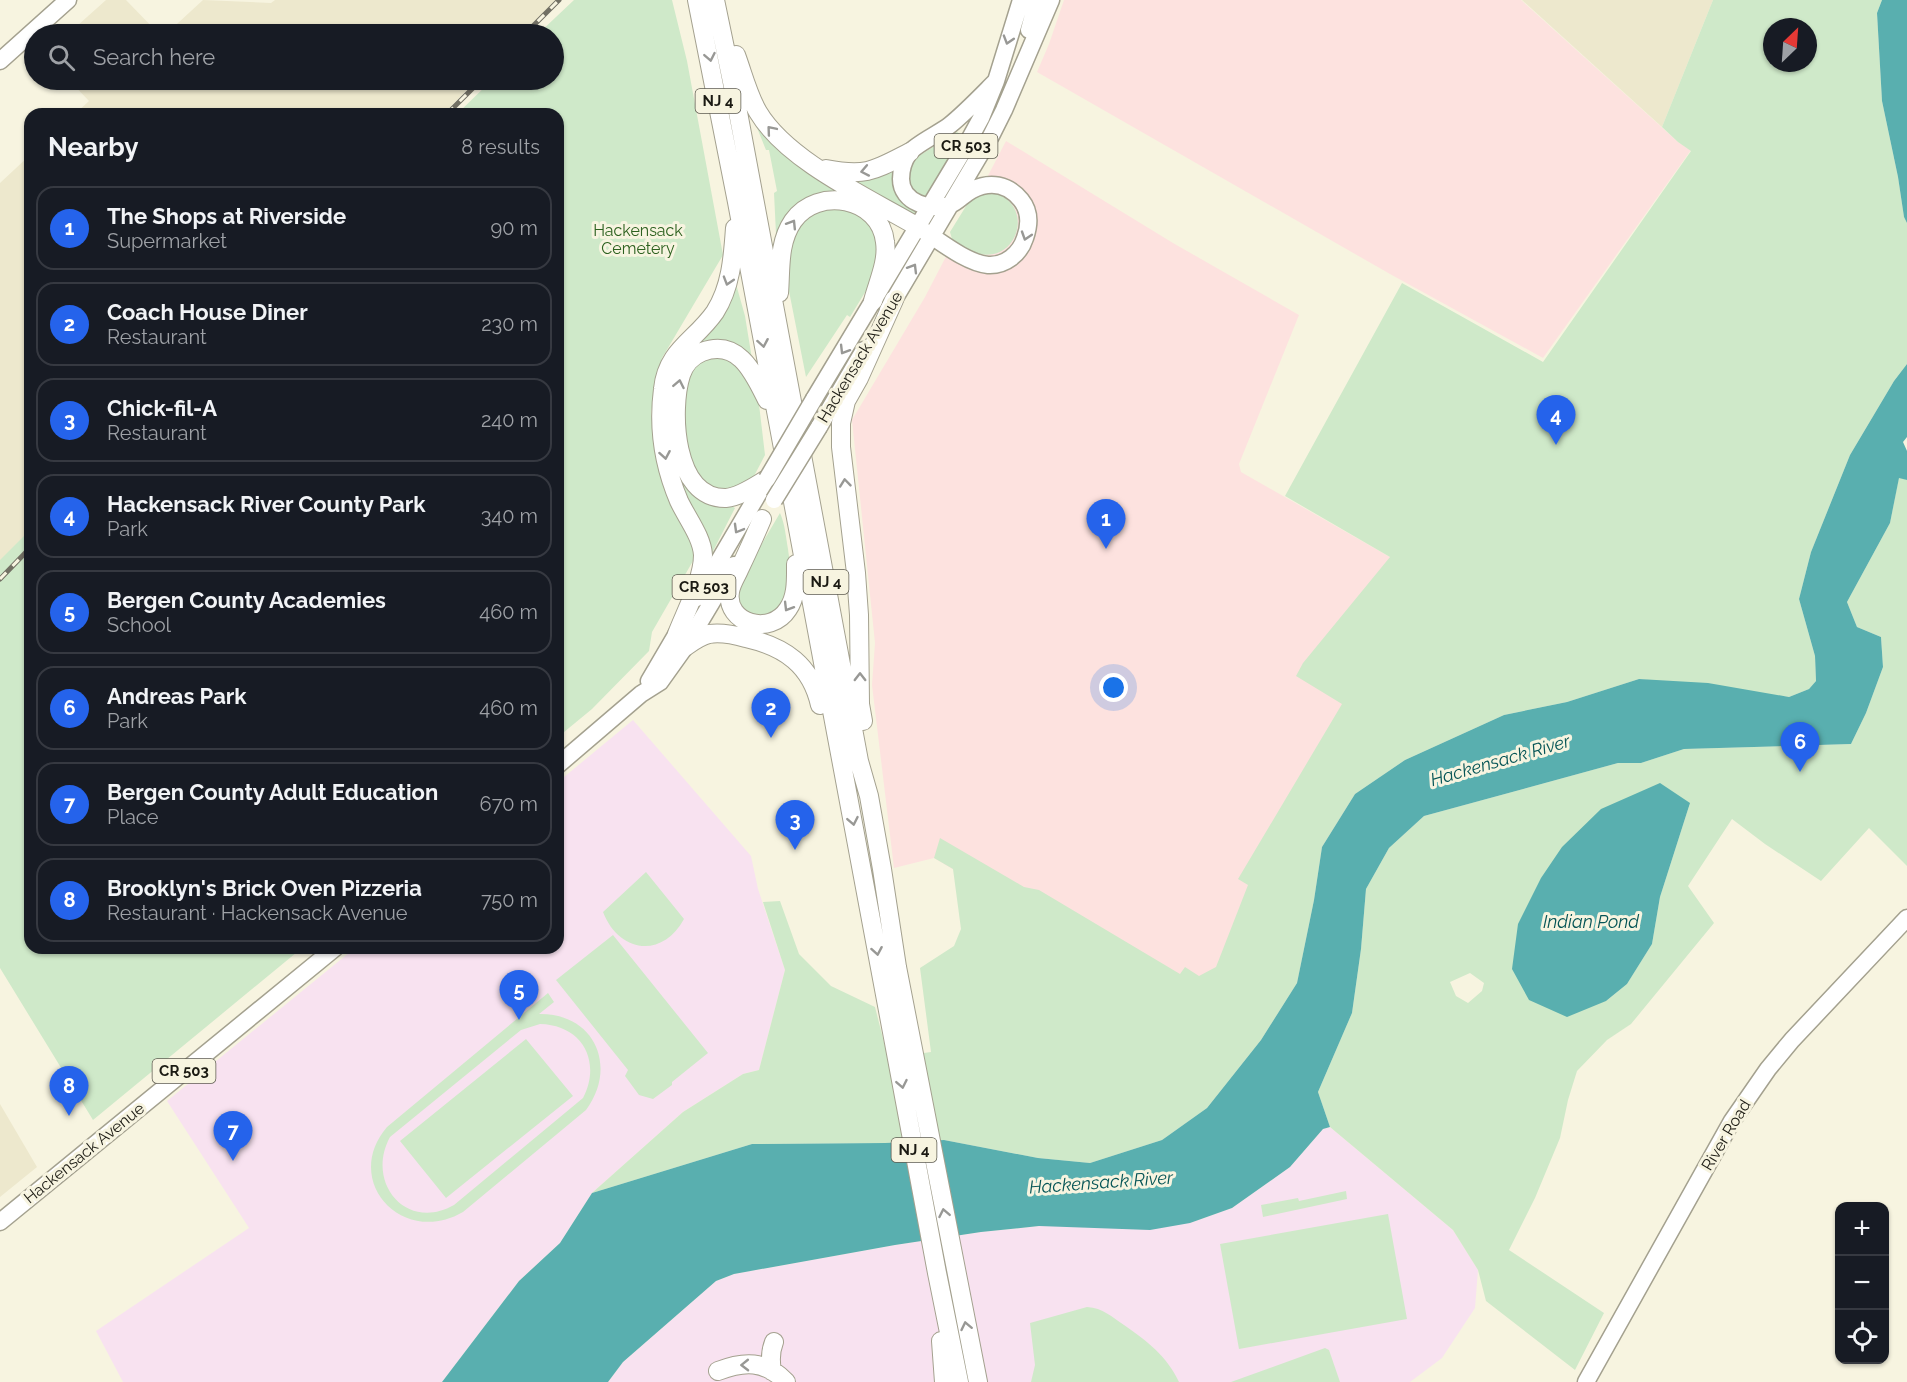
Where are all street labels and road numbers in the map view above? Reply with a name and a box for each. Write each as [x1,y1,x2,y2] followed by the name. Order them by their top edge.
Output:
[696,89,740,113] road number: NJ 4
[934,134,998,158] road number: CR 503
[813,288,907,426] street label: Hackensack Avenue
[804,570,848,594] road number: NJ 4
[672,575,736,599] road number: CR 503
[152,1059,216,1083] road number: CR 503
[1697,1096,1755,1174] street label: River Road
[20,1099,148,1207] street label: Hackensack Avenue
[892,1138,936,1162] road number: NJ 4

